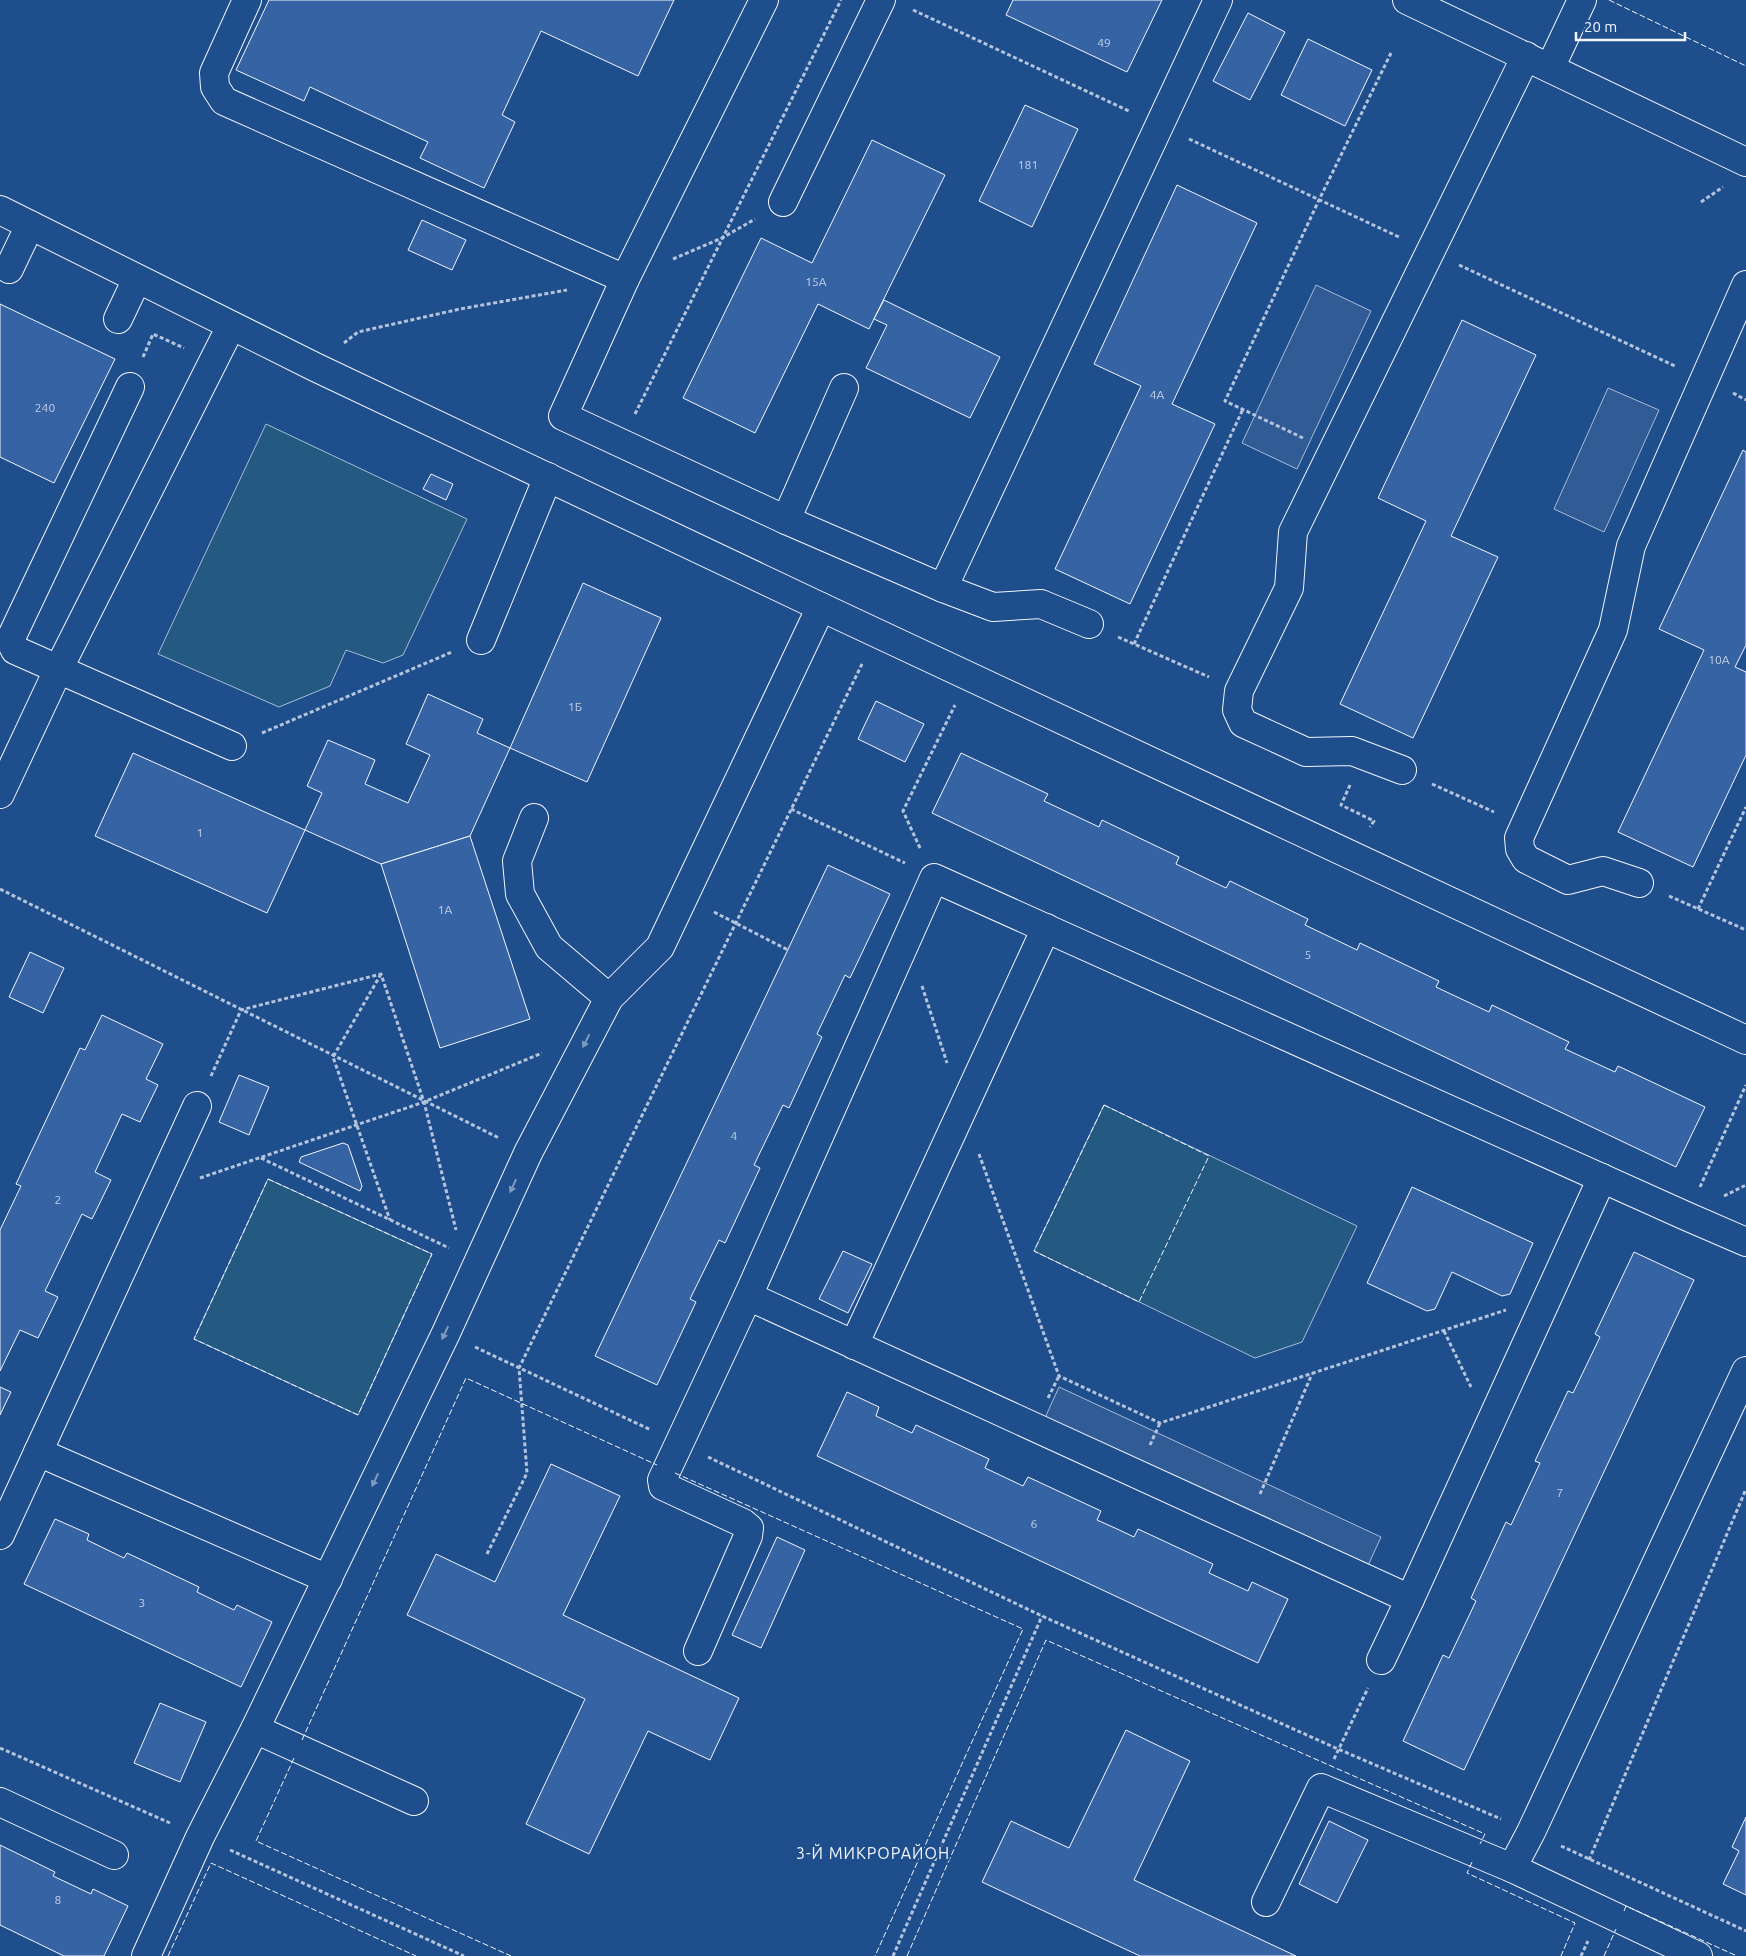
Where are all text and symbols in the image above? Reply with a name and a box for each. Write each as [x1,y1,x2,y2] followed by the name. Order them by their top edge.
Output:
[1576,10,1685,42] scale bar
[1584,18,1617,35] text: 20 m
[1097,36,1111,49] house number: 49
[1018,158,1038,171] house number: 181
[805,275,827,288] house number: 15А
[1150,388,1164,401] house number: 4А
[35,401,55,414] house number: 240
[1708,653,1730,666] house number: 10А
[568,700,582,713] house number: 1Б
[197,826,203,839] house number: 1
[438,903,452,916] house number: 1А
[1305,948,1311,961] house number: 5
[582,1034,590,1048] one-way arrow
[731,1129,738,1142] house number: 4
[509,1179,517,1193] one-way arrow
[55,1193,61,1206] house number: 2
[441,1326,450,1341] one-way arrow
[371,1473,379,1487] one-way arrow
[1557,1486,1563,1499] house number: 7
[1031,1517,1038,1530] house number: 6
[139,1596,145,1609] house number: 3
[796,1843,950,1862] district label: 3-Й МИКРОРАЙОН
[55,1893,62,1906] house number: 8

